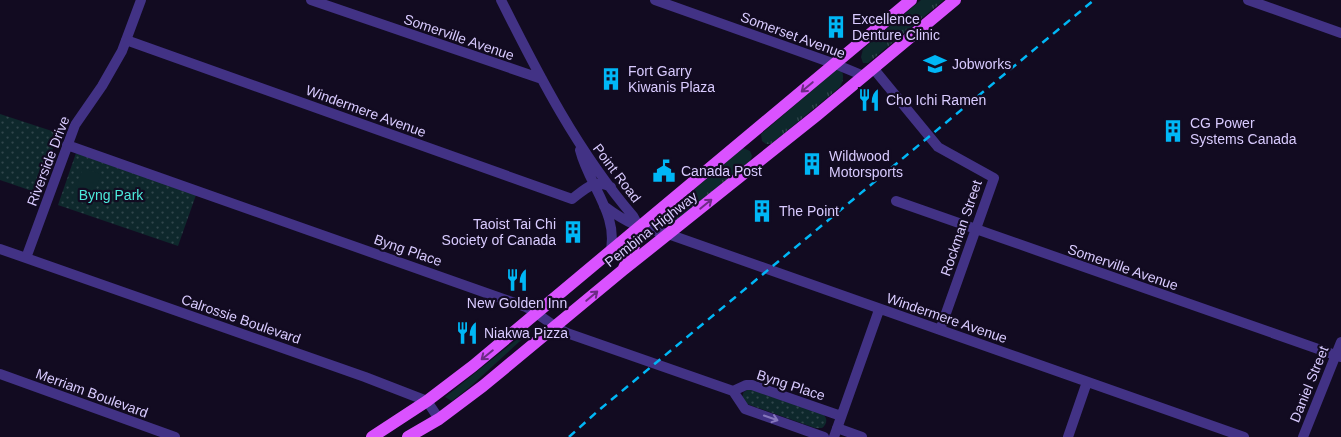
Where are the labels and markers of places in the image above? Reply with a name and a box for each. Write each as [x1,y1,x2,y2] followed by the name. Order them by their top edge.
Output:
[852,11,940,43] place label: Excellence Denture Clinic
[823,14,849,40] building icon: Excellence Denture Clinic
[922,51,948,77] school or university icon: Jobworks
[952,56,1011,72] place label: Jobworks
[628,63,715,95] place label: Fort Garry Kiwanis Plaza
[598,66,624,92] building icon: Fort Garry Kiwanis Plaza
[856,87,882,113] restaurant icon: Cho Ichi Ramen
[886,92,986,108] place label: Cho Ichi Ramen
[1190,115,1297,147] place label: CG Power Systems Canada
[1160,118,1186,144] building icon: CG Power Systems Canada
[829,148,903,180] place label: Wildwood Motorsports
[799,151,825,177] building icon: Wildwood Motorsports
[651,158,677,184] public building icon: Canada Post
[681,163,762,179] place label: Canada Post
[749,198,775,224] building icon: The Point
[779,203,839,219] place label: The Point
[442,216,556,248] place label: Taoist Tai Chi Society of Canada
[560,219,586,245] building icon: Taoist Tai Chi Society of Canada
[504,267,530,293] restaurant icon: New Golden Inn
[467,295,567,311] place label: New Golden Inn
[454,320,480,346] restaurant icon: Niakwa Pizza
[484,325,568,341] place label: Niakwa Pizza

